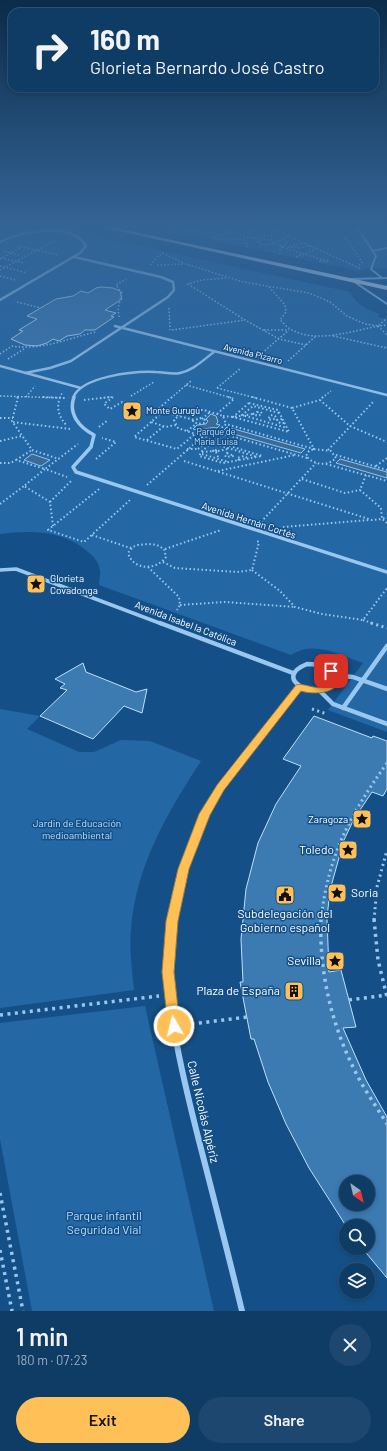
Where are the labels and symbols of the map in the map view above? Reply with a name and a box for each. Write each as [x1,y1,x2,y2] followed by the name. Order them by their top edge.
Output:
[223,341,284,366] street label: Avenida Pizarro
[121,400,143,422] place icon: Monte Gurugù
[146,405,200,416] place label: Monte Gurugù
[194,426,238,447] park label: Parque de María Luisa
[200,499,298,541] street label: Avenida Hernán Cortés
[50,572,98,596] place label: Glorieta Covadonga
[25,573,47,595] place icon: Glorieta Covadonga
[133,598,239,648] street label: Avenida Isabel la Católica
[314,654,348,688] pin
[351,808,373,830] place icon: Zaragoza
[308,813,348,825] place label: Zaragoza
[33,817,121,841] park label: Jardin de Educación medioambiental
[337,839,359,861] place icon: Toledo
[299,842,334,856] place label: Toledo
[326,882,348,904] place icon: Soria
[274,884,296,906] public building icon: Subdelegación del Gobierno español
[351,885,378,899] place label: Soria
[238,906,332,934] place label: Subdelegación del Gobierno español
[324,950,346,972] place icon: Sevilla
[287,953,321,967] place label: Sevilla
[283,980,305,1002] building icon: Plaza de España
[196,983,280,997] place label: Plaza de España
[153,1005,195,1047] position arrow
[185,1059,223,1164] street label: Calle Nicolás Alpériz
[339,1175,375,1211] north arrow
[66,1208,142,1236] park label: Parque infantil Seguridad Vial

